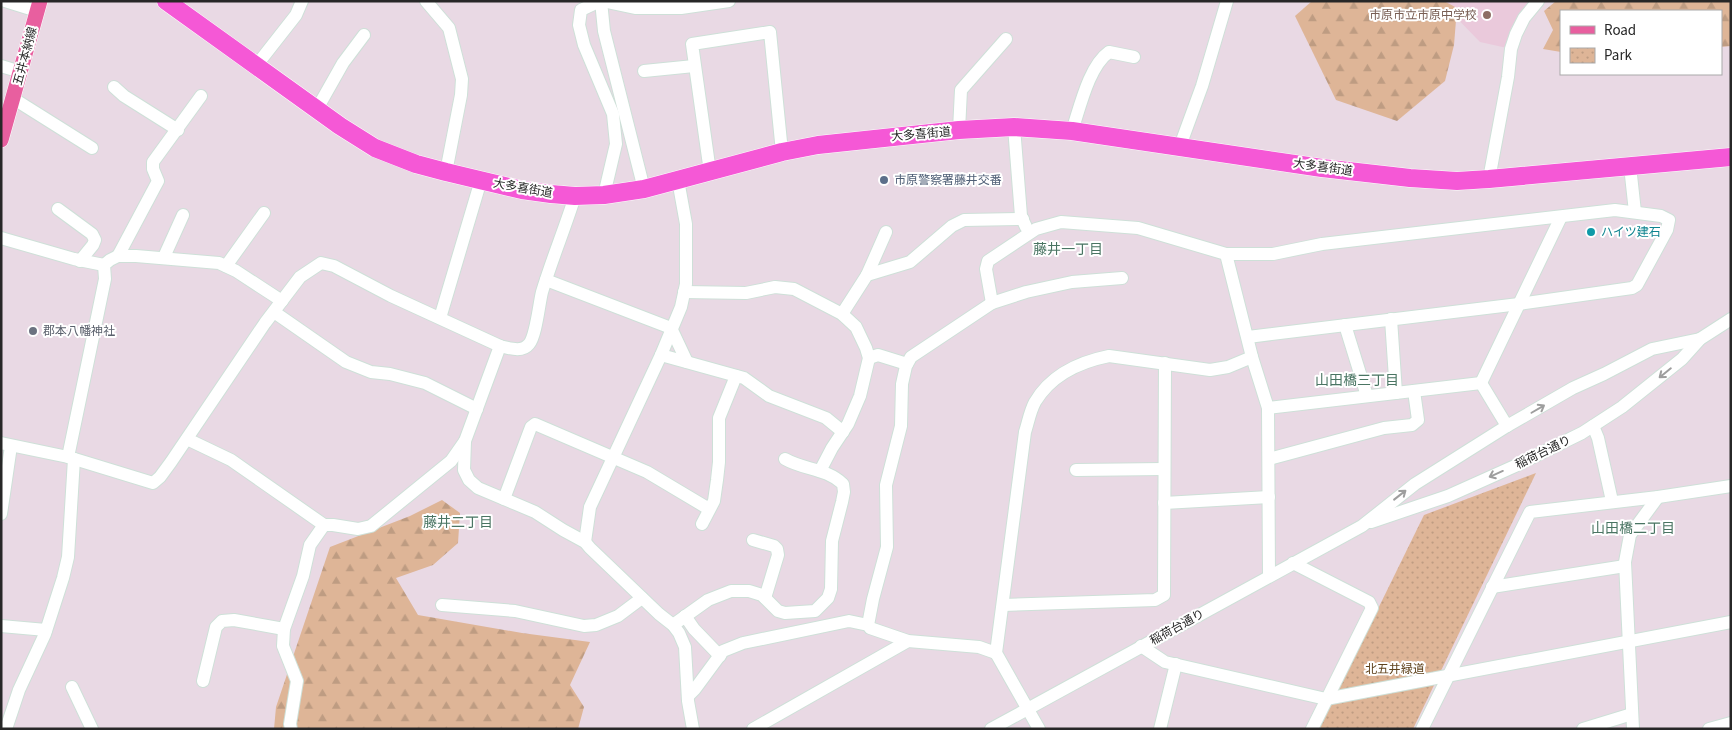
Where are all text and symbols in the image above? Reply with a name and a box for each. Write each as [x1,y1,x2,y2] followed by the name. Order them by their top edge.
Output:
[1369,7,1477,24] place label: 市原市立市原中学校
[1481,9,1493,21] marker: 市原市立市原中学校
[1560,10,1722,75] legend
[1604,20,1636,41] text: Road
[10,25,41,87] street label: 五井本納線
[1604,45,1633,66] text: Park
[890,123,952,146] street label: 大多喜街道
[1292,155,1354,180] street label: 大多喜街道
[894,172,1002,189] place label: 市原警察署藤井交番
[878,174,890,186] marker: 市原警察署藤井交番
[492,175,554,202] street label: 大多喜街道
[1601,224,1661,241] place label: ハイツ建石
[1585,226,1597,238] marker: ハイツ建石
[1033,240,1103,260] district label: 藤井一丁目
[43,323,115,340] place label: 郡本八幡神社
[27,325,39,337] marker: 郡本八幡神社
[1659,368,1672,379] one-way arrow
[1315,371,1399,391] district label: 山田橋三丁目
[1530,403,1544,413] one-way arrow
[1513,432,1574,473] street label: 稲荷台通り
[1489,470,1504,480] one-way arrow
[1393,490,1406,501] one-way arrow
[423,513,493,533] district label: 藤井二丁目
[1591,519,1675,539] district label: 山田橋二丁目
[1147,605,1208,649] street label: 稲荷台通り
[1365,661,1425,678] park label: 北五井緑道

